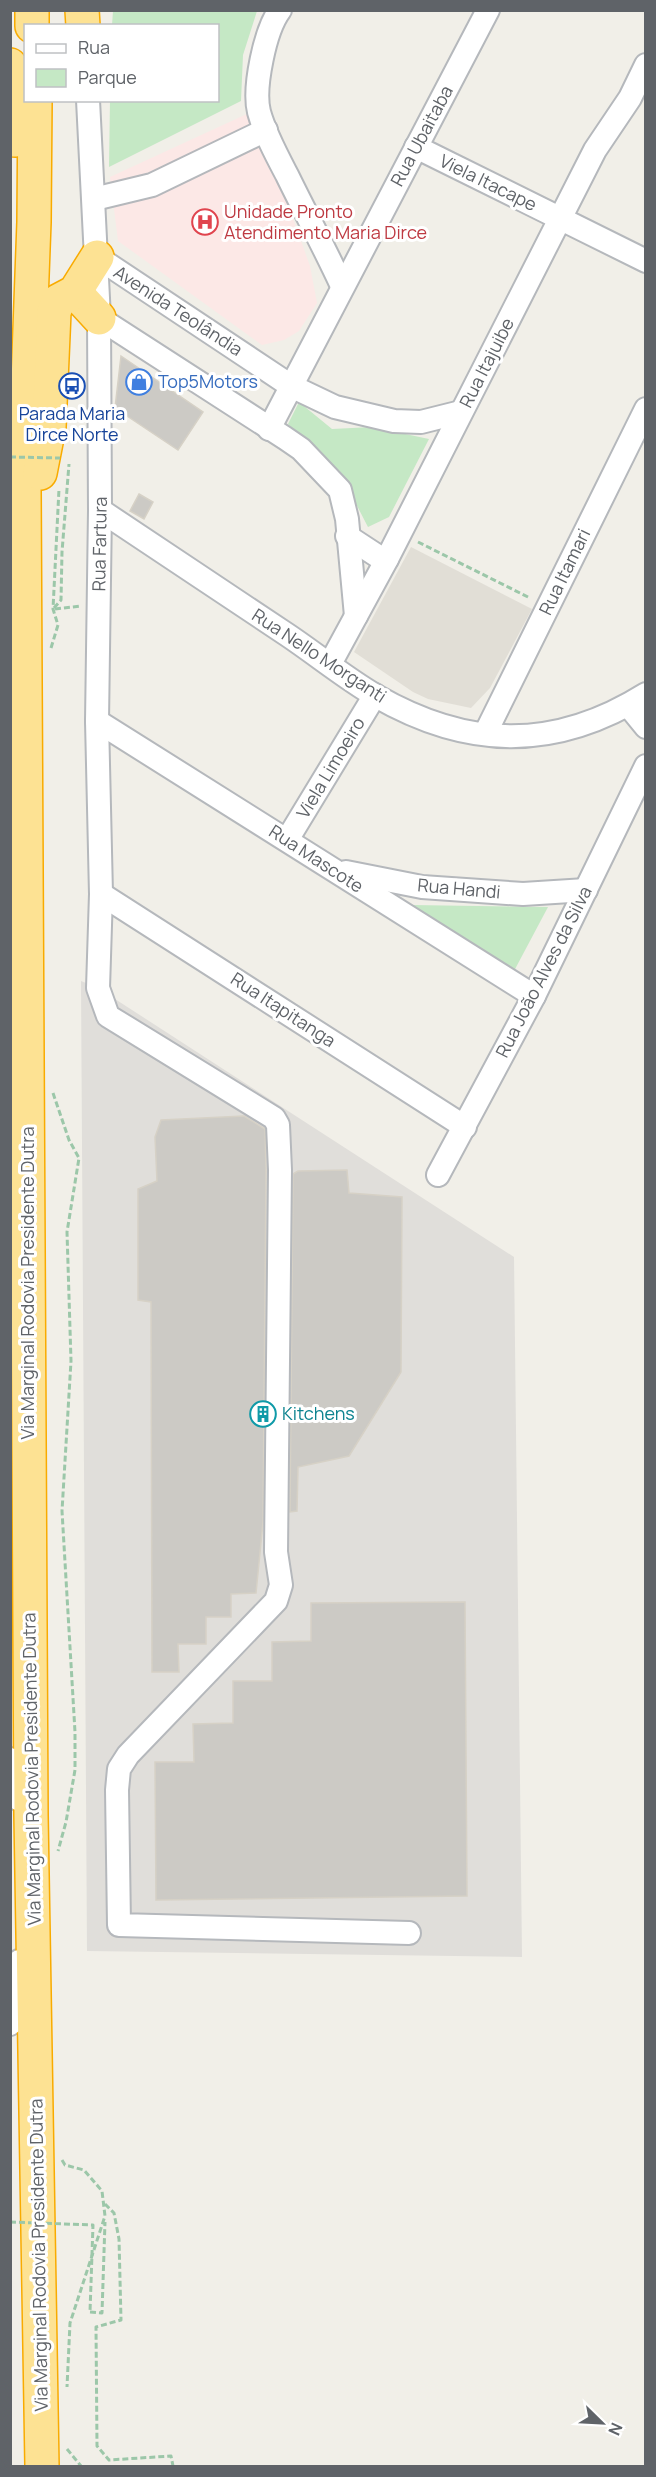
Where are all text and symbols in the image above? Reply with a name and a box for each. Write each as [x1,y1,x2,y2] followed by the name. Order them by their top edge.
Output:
[24,24,219,102] legend
[78,35,110,59] text: Rua
[78,65,137,89] text: Parque
[384,81,458,190] street label: Rua Ubaitaba
[436,148,541,216] street label: Viela Itacape
[224,199,427,244] place label: Unidade Pronto Atendimento Maria Dirce
[190,207,220,237] hospital icon: Unidade Pronto Atendimento Maria Dirce
[110,260,248,361] street label: Avenida Teolândia
[453,314,519,411] street label: Rua Itajuibe
[124,367,154,397] shop icon: Top5Motors
[158,369,258,393] place label: Top5Motors
[57,371,87,401] bus stop icon: Parada Maria Dirce Norte
[19,401,125,446] place label: Parada Maria Dirce Norte
[86,496,112,592] street label: Rua Fartura
[533,525,595,619] street label: Rua Itamari
[248,603,391,708] street label: Rua Nello Morganti
[291,712,370,823] street label: Viela Limoeiro
[265,819,368,898] street label: Rua Mascote
[416,872,502,904] street label: Rua Handi
[489,882,597,1061] street label: Rua João Alves da Silva
[226,966,341,1052] street label: Rua Itapitanga
[15,1127,39,1439] street label: Via Marginal Rodovia Presidente Dutra
[248,1399,278,1429] building icon: Kitchens
[282,1401,355,1425] place label: Kitchens
[16,1612,46,1926] street label: Via Marginal Rodovia Presidente Dutra
[23,2098,53,2412] street label: Via Marginal Rodovia Presidente Dutra
[572,2393,632,2453] north arrow
[603,2419,628,2439] text: N

